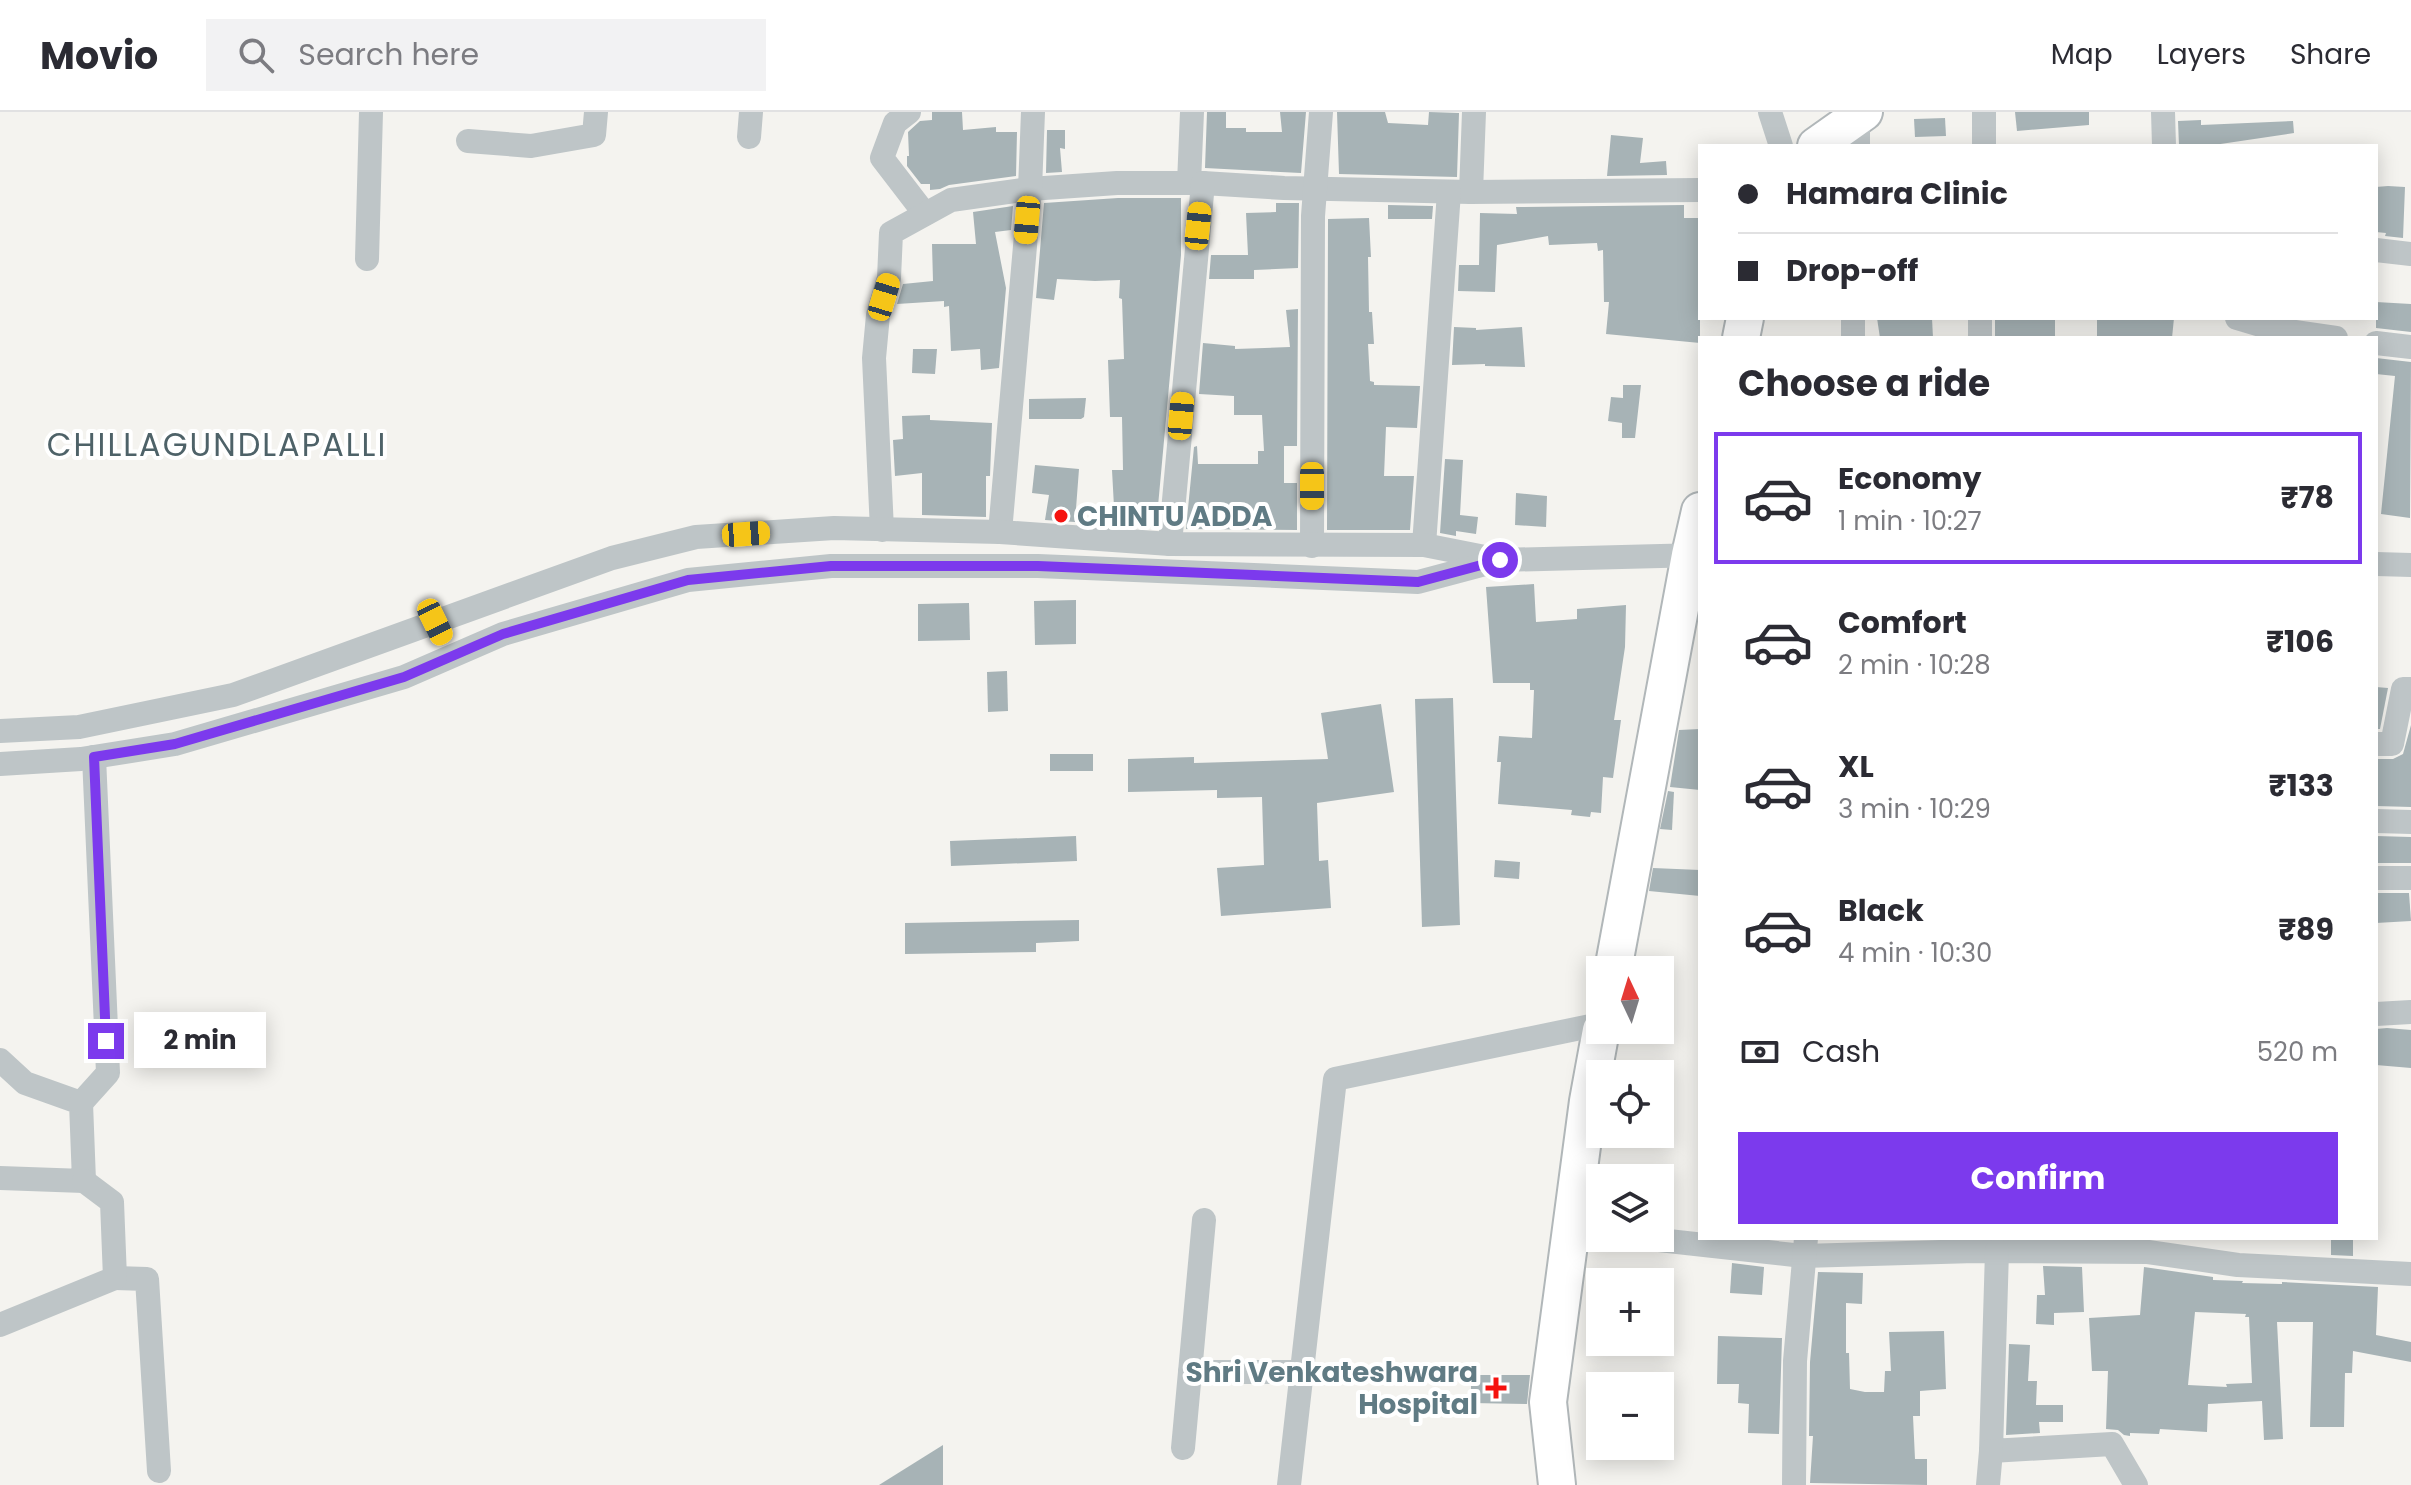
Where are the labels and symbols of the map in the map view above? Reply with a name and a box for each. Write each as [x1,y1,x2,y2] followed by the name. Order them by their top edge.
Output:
[1013,195,1041,245] car
[1184,201,1212,251] car
[866,271,902,323] car
[1167,391,1195,441] car
[47,422,387,467] district label: CHILLAGUNDLAPALLI
[1300,462,1324,510] car
[1077,497,1273,536] place label: CHINTU ADDA
[1052,507,1070,525] marker: CHINTU ADDA
[721,520,771,548] car
[1482,542,1518,578] route start
[414,595,456,649] car
[1586,956,1674,1044] north arrow
[134,1013,266,1069] callout: 2 min
[88,1023,124,1059] route end
[1185,1353,1478,1424] place label: Shri Venkateshwara Hospital
[1485,1377,1507,1399] marker: Shri Venkateshwara Hospital

